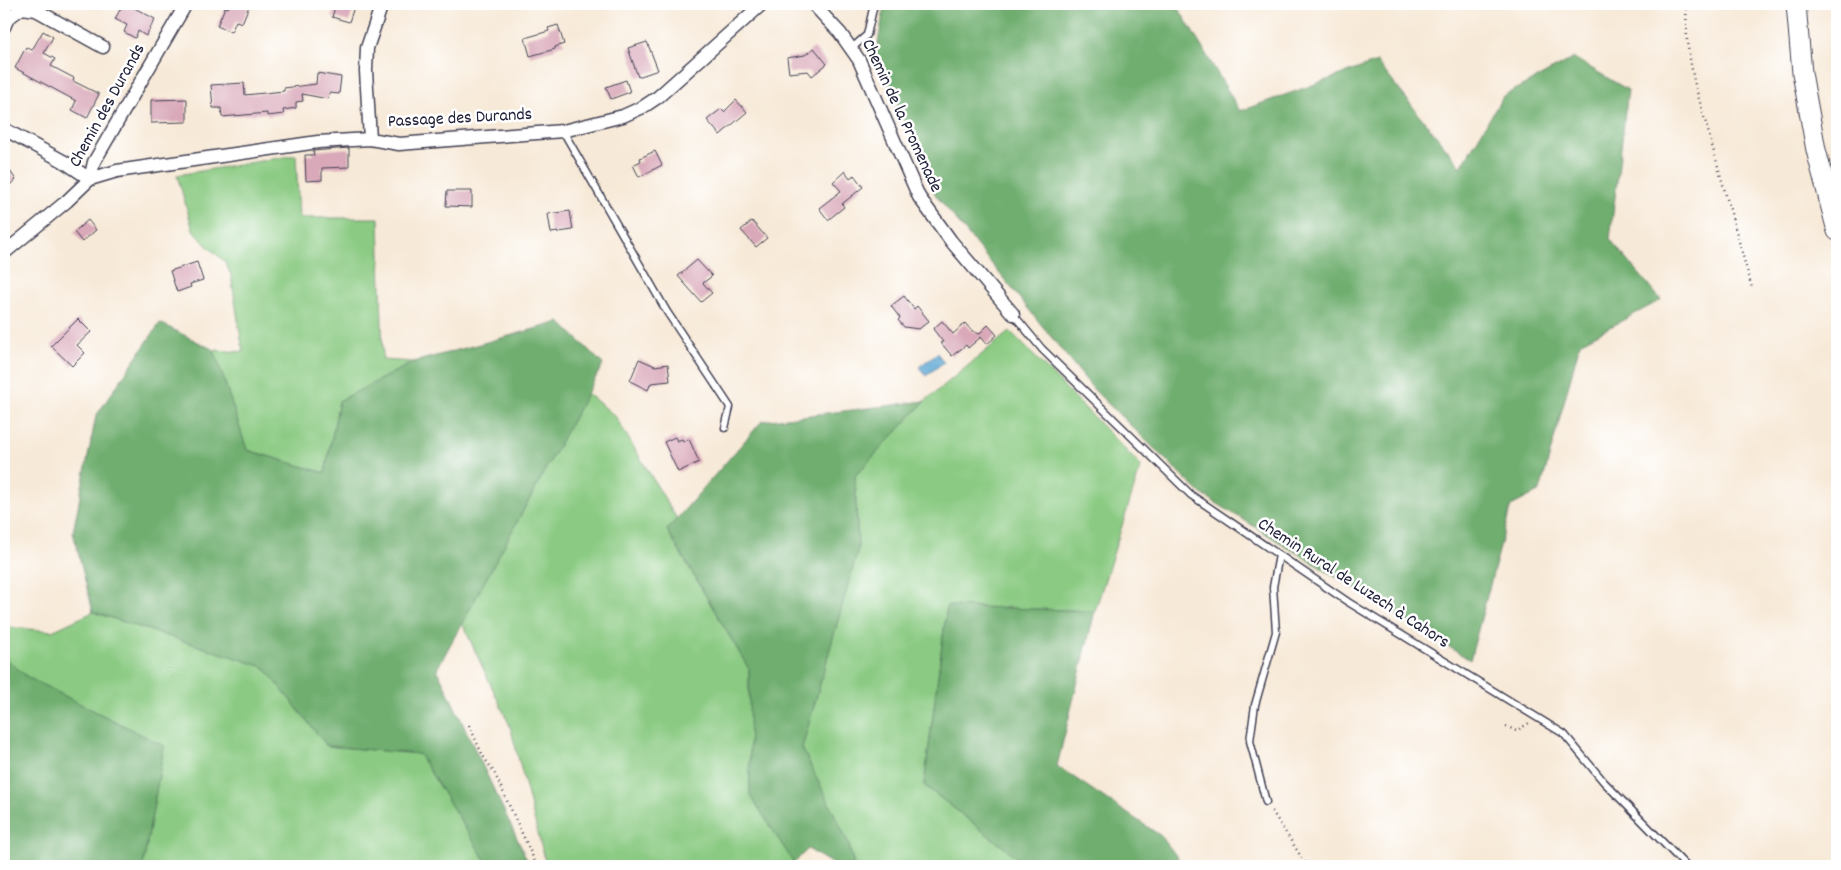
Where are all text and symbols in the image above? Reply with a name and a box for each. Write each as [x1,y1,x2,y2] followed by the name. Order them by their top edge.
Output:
[854,35,948,197] street label: Chemin de la Promenade
[64,40,152,172] street label: Chemin des Durands
[387,103,533,135] street label: Passage des Durands
[1252,512,1454,656] street label: Chemin Rural de Luzech à Cahors

